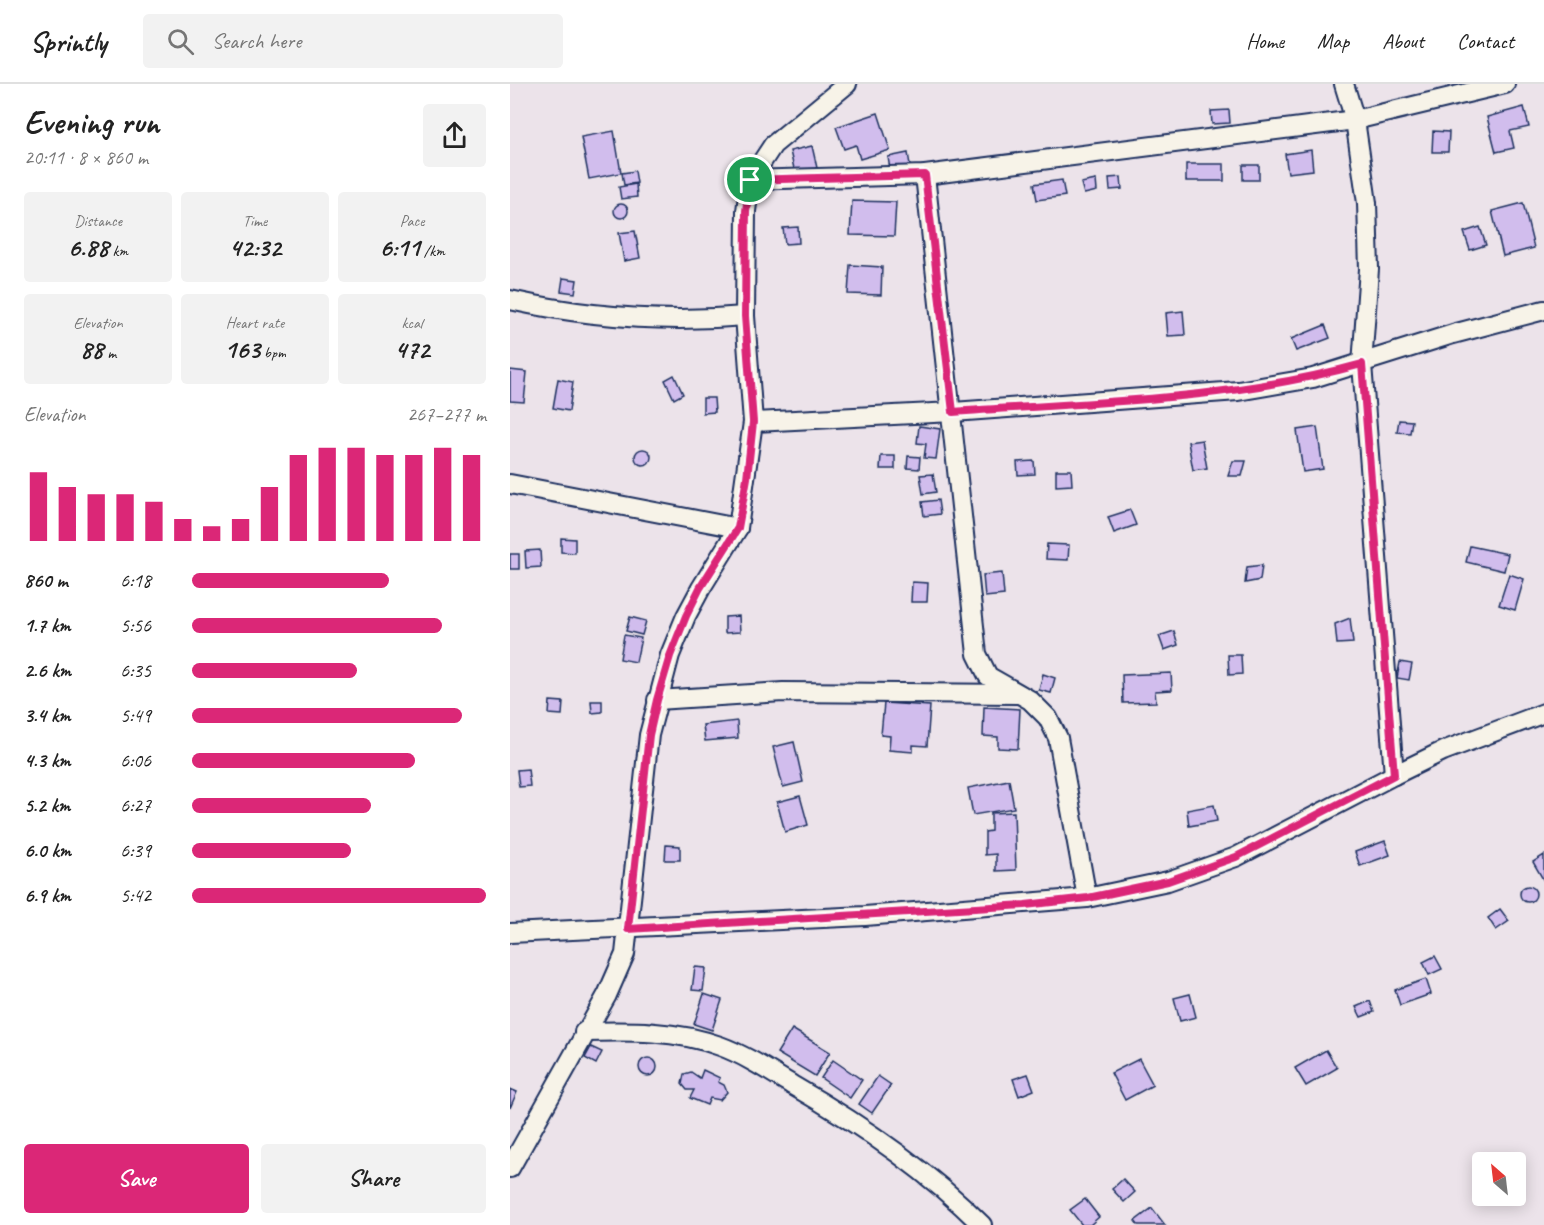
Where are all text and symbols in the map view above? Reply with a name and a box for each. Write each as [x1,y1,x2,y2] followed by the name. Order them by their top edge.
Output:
[143,14,563,68] search box
[30,24,107,59] text: Sprintly
[164,25,197,58] icon: search
[212,27,301,55] text: Search here
[1246,28,1284,54] text: Home
[1317,28,1349,54] text: Map
[1382,28,1424,54] text: About
[1457,28,1514,54] text: Contact
[24,101,159,143] text: Evening run
[423,104,486,167] button: share
[24,145,148,170] text: 20:11 · 8 × 860 m
[724,154,775,205] pin
[733,163,766,196] icon: arrive
[74,211,122,231] text: Distance
[243,211,267,231] text: Time
[400,211,424,231] text: Pace
[68,231,109,264] text: 6.88
[229,231,281,264] text: 42:32
[379,231,420,264] text: 6:11
[109,241,128,261] text: km
[420,241,445,261] text: /km
[73,313,123,333] text: Elevation
[226,313,284,333] text: Heart rate
[401,313,423,333] text: kcal
[80,333,103,366] text: 88
[224,333,260,366] text: 163
[395,333,430,366] text: 472
[103,343,116,363] text: m
[260,343,286,363] text: bpm
[24,402,86,427] text: Elevation
[407,402,486,427] text: 267–277 m
[24,568,68,593] text: 860 m
[120,568,151,593] text: 6:18
[24,613,70,638] text: 1.7 km
[120,613,151,638] text: 5:56
[24,658,71,683] text: 2.6 km
[120,658,151,683] text: 6:35
[24,703,71,728] text: 3.4 km
[120,703,151,728] text: 5:49
[24,748,71,773] text: 4.3 km
[120,748,151,773] text: 6:06
[24,793,70,818] text: 5.2 km
[120,793,151,818] text: 6:27
[24,838,71,863] text: 6.0 km
[120,838,151,863] text: 6:39
[24,883,71,908] text: 6.9 km
[120,883,151,908] text: 5:42
[24,1144,249,1213] button: Save
[261,1144,486,1213] button: Share
[1472,1152,1526,1206] north arrow
[1472,1152,1526,1206] map controls

